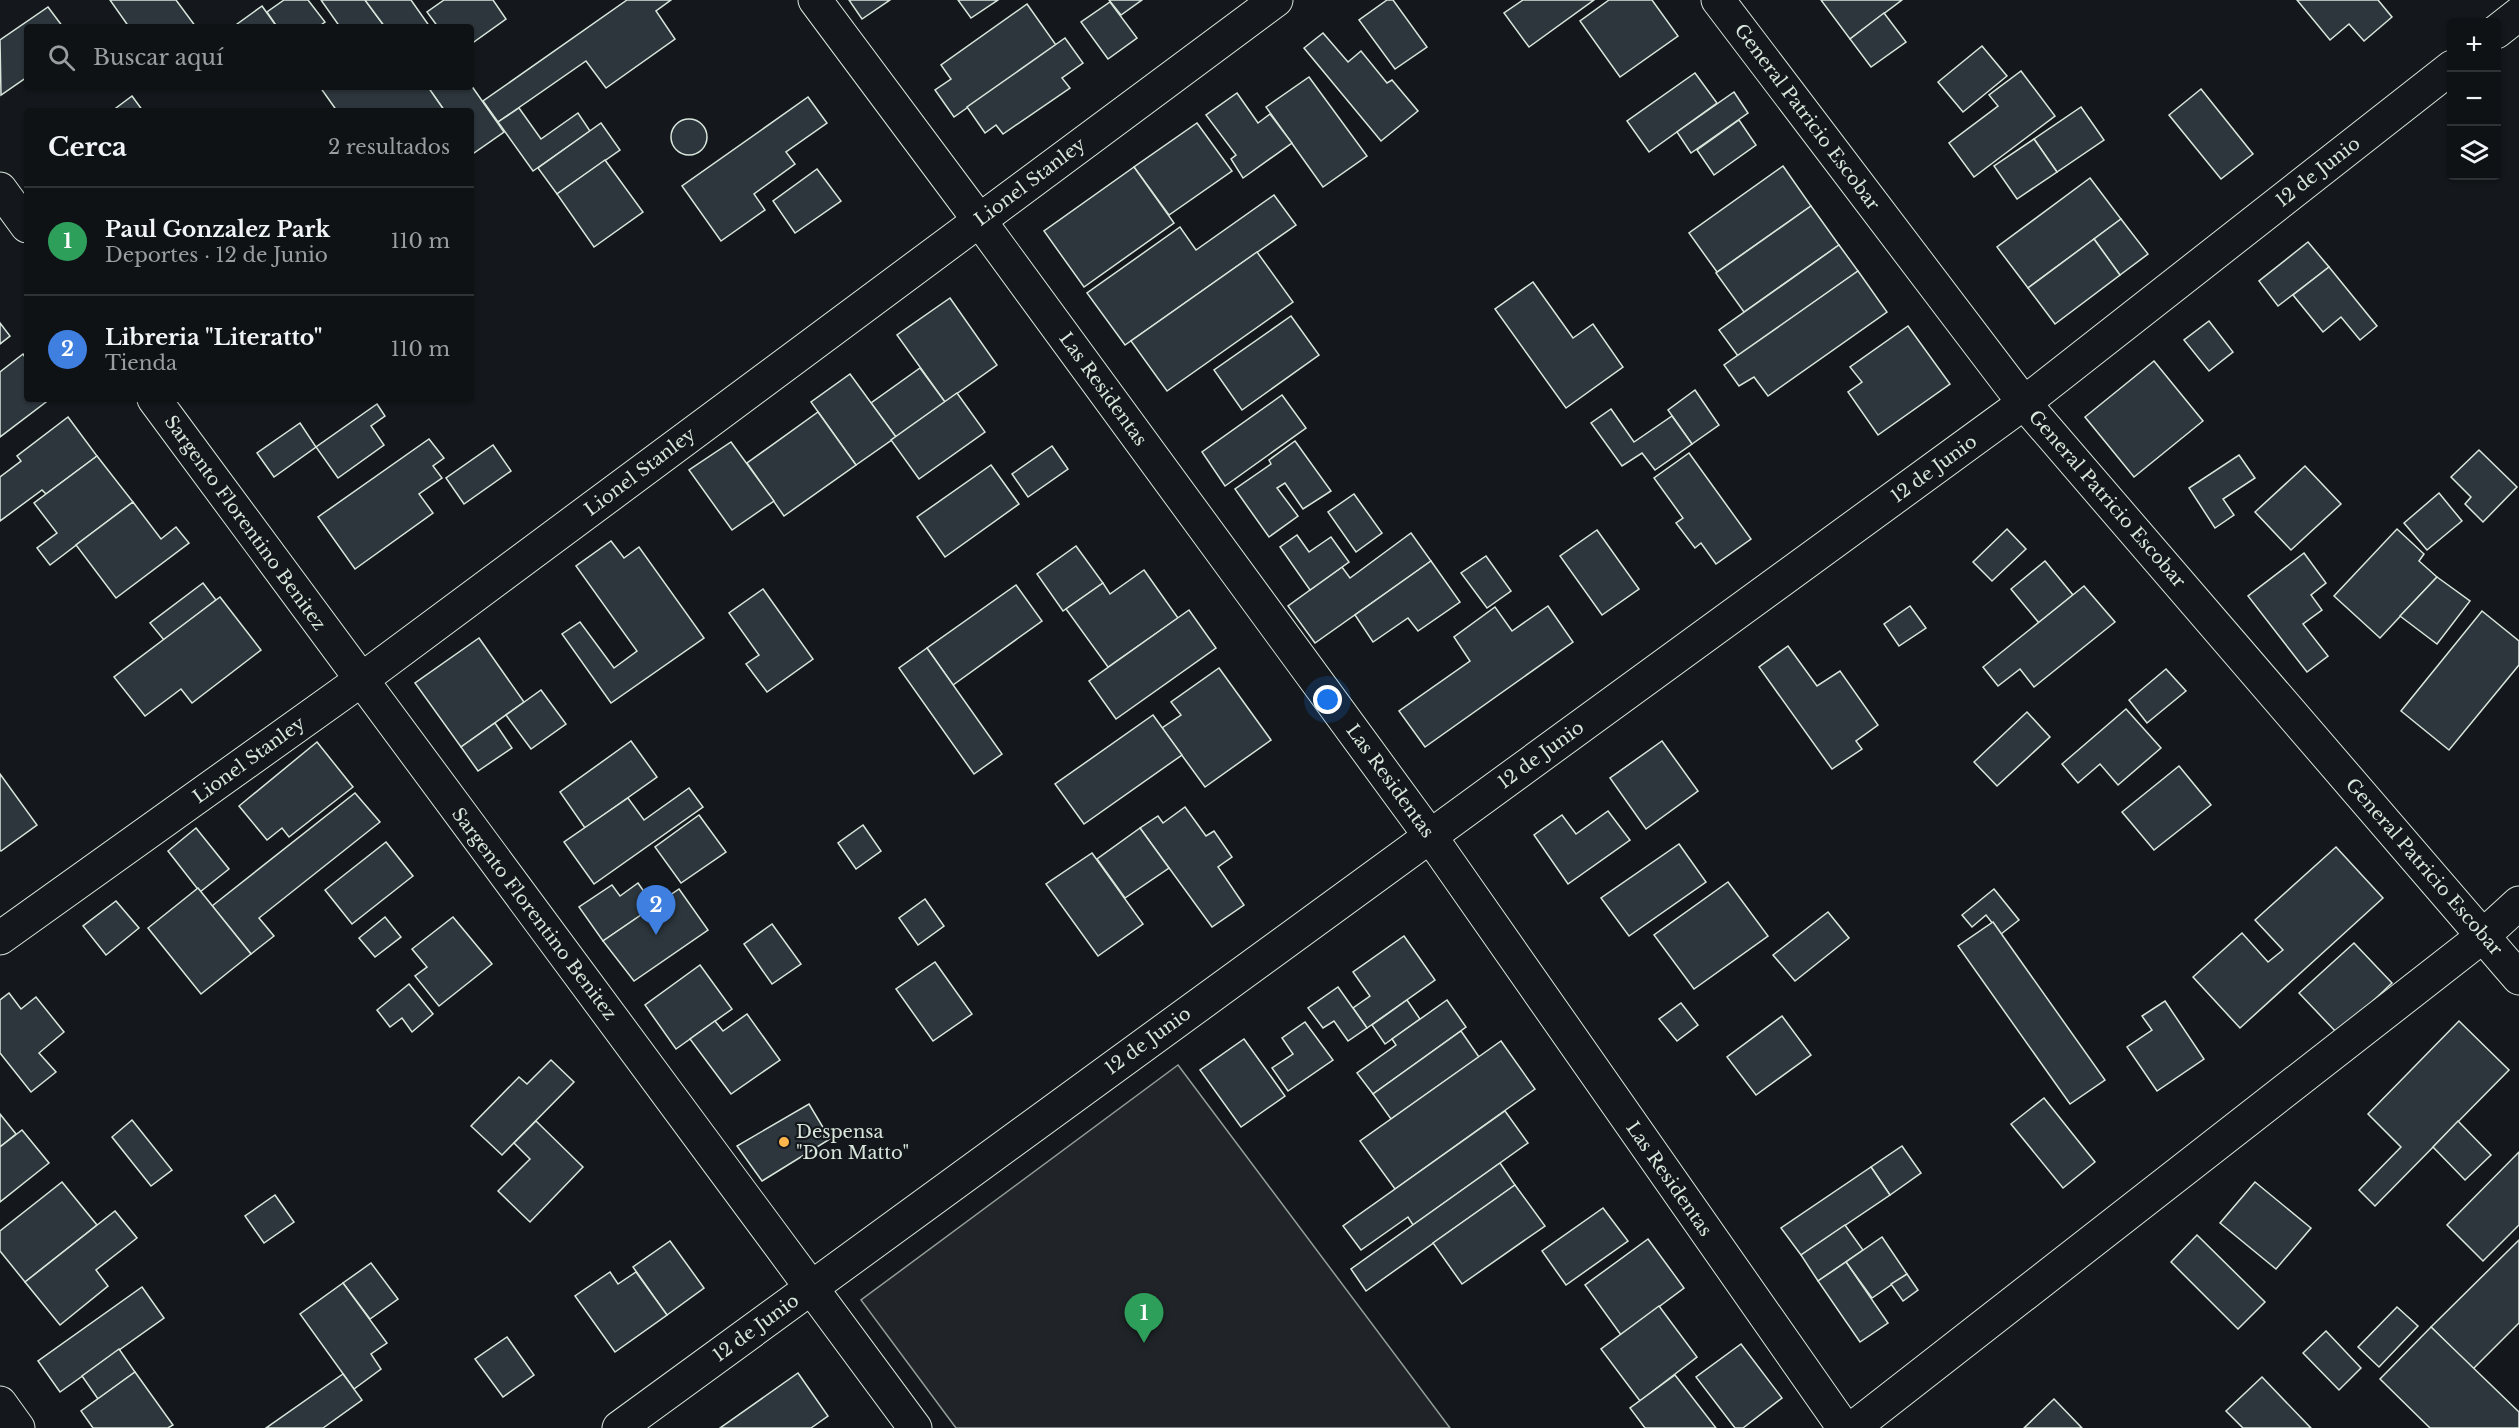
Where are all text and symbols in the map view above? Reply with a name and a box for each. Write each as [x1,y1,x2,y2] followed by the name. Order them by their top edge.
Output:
[2447,18,2501,180] map controls
[2447,18,2501,72] button: +
[1730,19,1885,215] street label: General Patricio Escobar
[24,24,474,90] search box
[45,41,78,74] icon: search
[93,44,224,71] text: Buscar aquí
[2447,72,2501,126] button: −
[2447,126,2501,180] button: layers
[48,131,127,163] text: Cerca
[2271,132,2365,212] street label: 12 de Junio
[970,133,1090,231] street label: Lionel Stanley
[328,135,450,159] text: 2 resultados
[105,216,330,243] text: Paul Gonzalez Park
[63,229,72,253] text: 1
[391,229,450,253] text: 110 m
[105,243,328,267] text: Deportes · 12 de Junio
[105,324,323,351] text: Libreria "Literatto"
[1054,328,1152,450] street label: Las Residentas
[61,337,74,361] text: 2
[391,337,450,361] text: 110 m
[105,351,177,375] text: Tienda
[2024,406,2190,592] street label: General Patricio Escobar
[160,411,330,635] street label: Sargento Florentino Benitez
[580,423,700,521] street label: Lionel Stanley
[1887,430,1981,508] street label: 12 de Junio
[1313,685,1342,714] your location
[189,712,310,808] street label: Lionel Stanley
[1494,716,1588,794] street label: 12 de Junio
[1341,720,1439,842] street label: Las Residentas
[2341,774,2507,960] street label: General Patricio Escobar
[447,803,621,1025] street label: Sargento Florentino Benitez
[636,886,676,935] pin: 2
[1101,1002,1195,1080] street label: 12 de Junio
[1621,1117,1717,1241] street label: Las Residentas
[796,1121,909,1164] place label: Despensa "Don Matto"
[777,1135,791,1149] marker: Despensa "Don Matto"
[709,1289,803,1367] street label: 12 de Junio
[1124,1294,1164,1343] pin: 1

